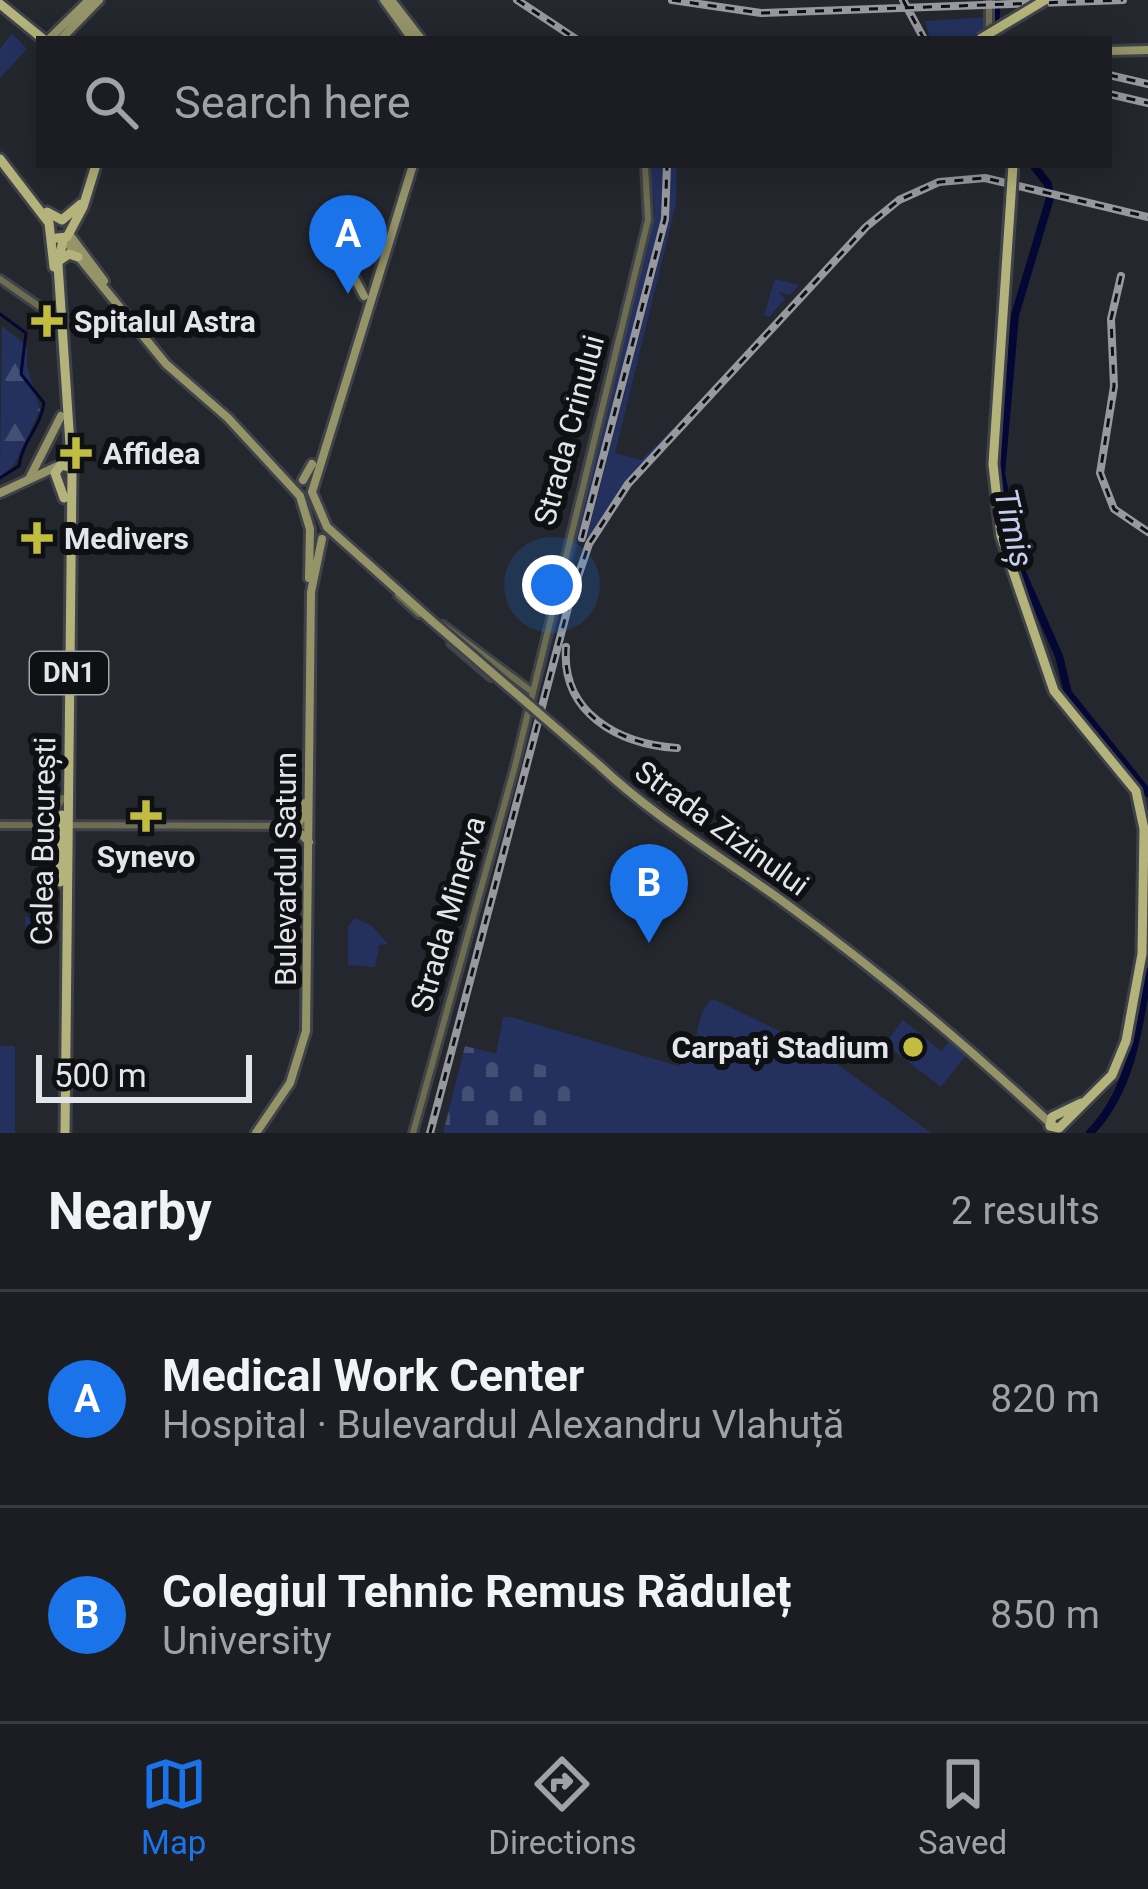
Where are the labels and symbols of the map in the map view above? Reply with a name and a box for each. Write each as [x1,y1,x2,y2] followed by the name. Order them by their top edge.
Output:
[309,195,387,294] pin: A
[74,304,256,339] place label: Spitalul Astra
[31,305,63,337] marker: Spitalul Astra
[527,331,611,529] street label: Strada Crinului
[103,436,200,471] place label: Affidea
[60,437,92,469] marker: Affidea
[985,485,1042,571] water label: Timiș
[64,521,189,556] place label: Medivers
[21,522,53,554] marker: Medivers
[522,555,582,615] your location
[30,652,108,694] road number: DN1
[24,736,63,946] street label: Calea București
[268,752,303,986] street label: Bulevardul Saturn
[628,753,816,903] street label: Strada Zizinului
[130,800,162,832] marker: Synevo
[403,812,493,1016] street label: Strada Minerva
[97,839,195,874] place label: Synevo
[610,844,688,943] pin: B
[672,1030,889,1066] place label: Carpați Stadium
[900,1034,926,1060] marker: Carpați Stadium
[36,1049,252,1102] scale bar

